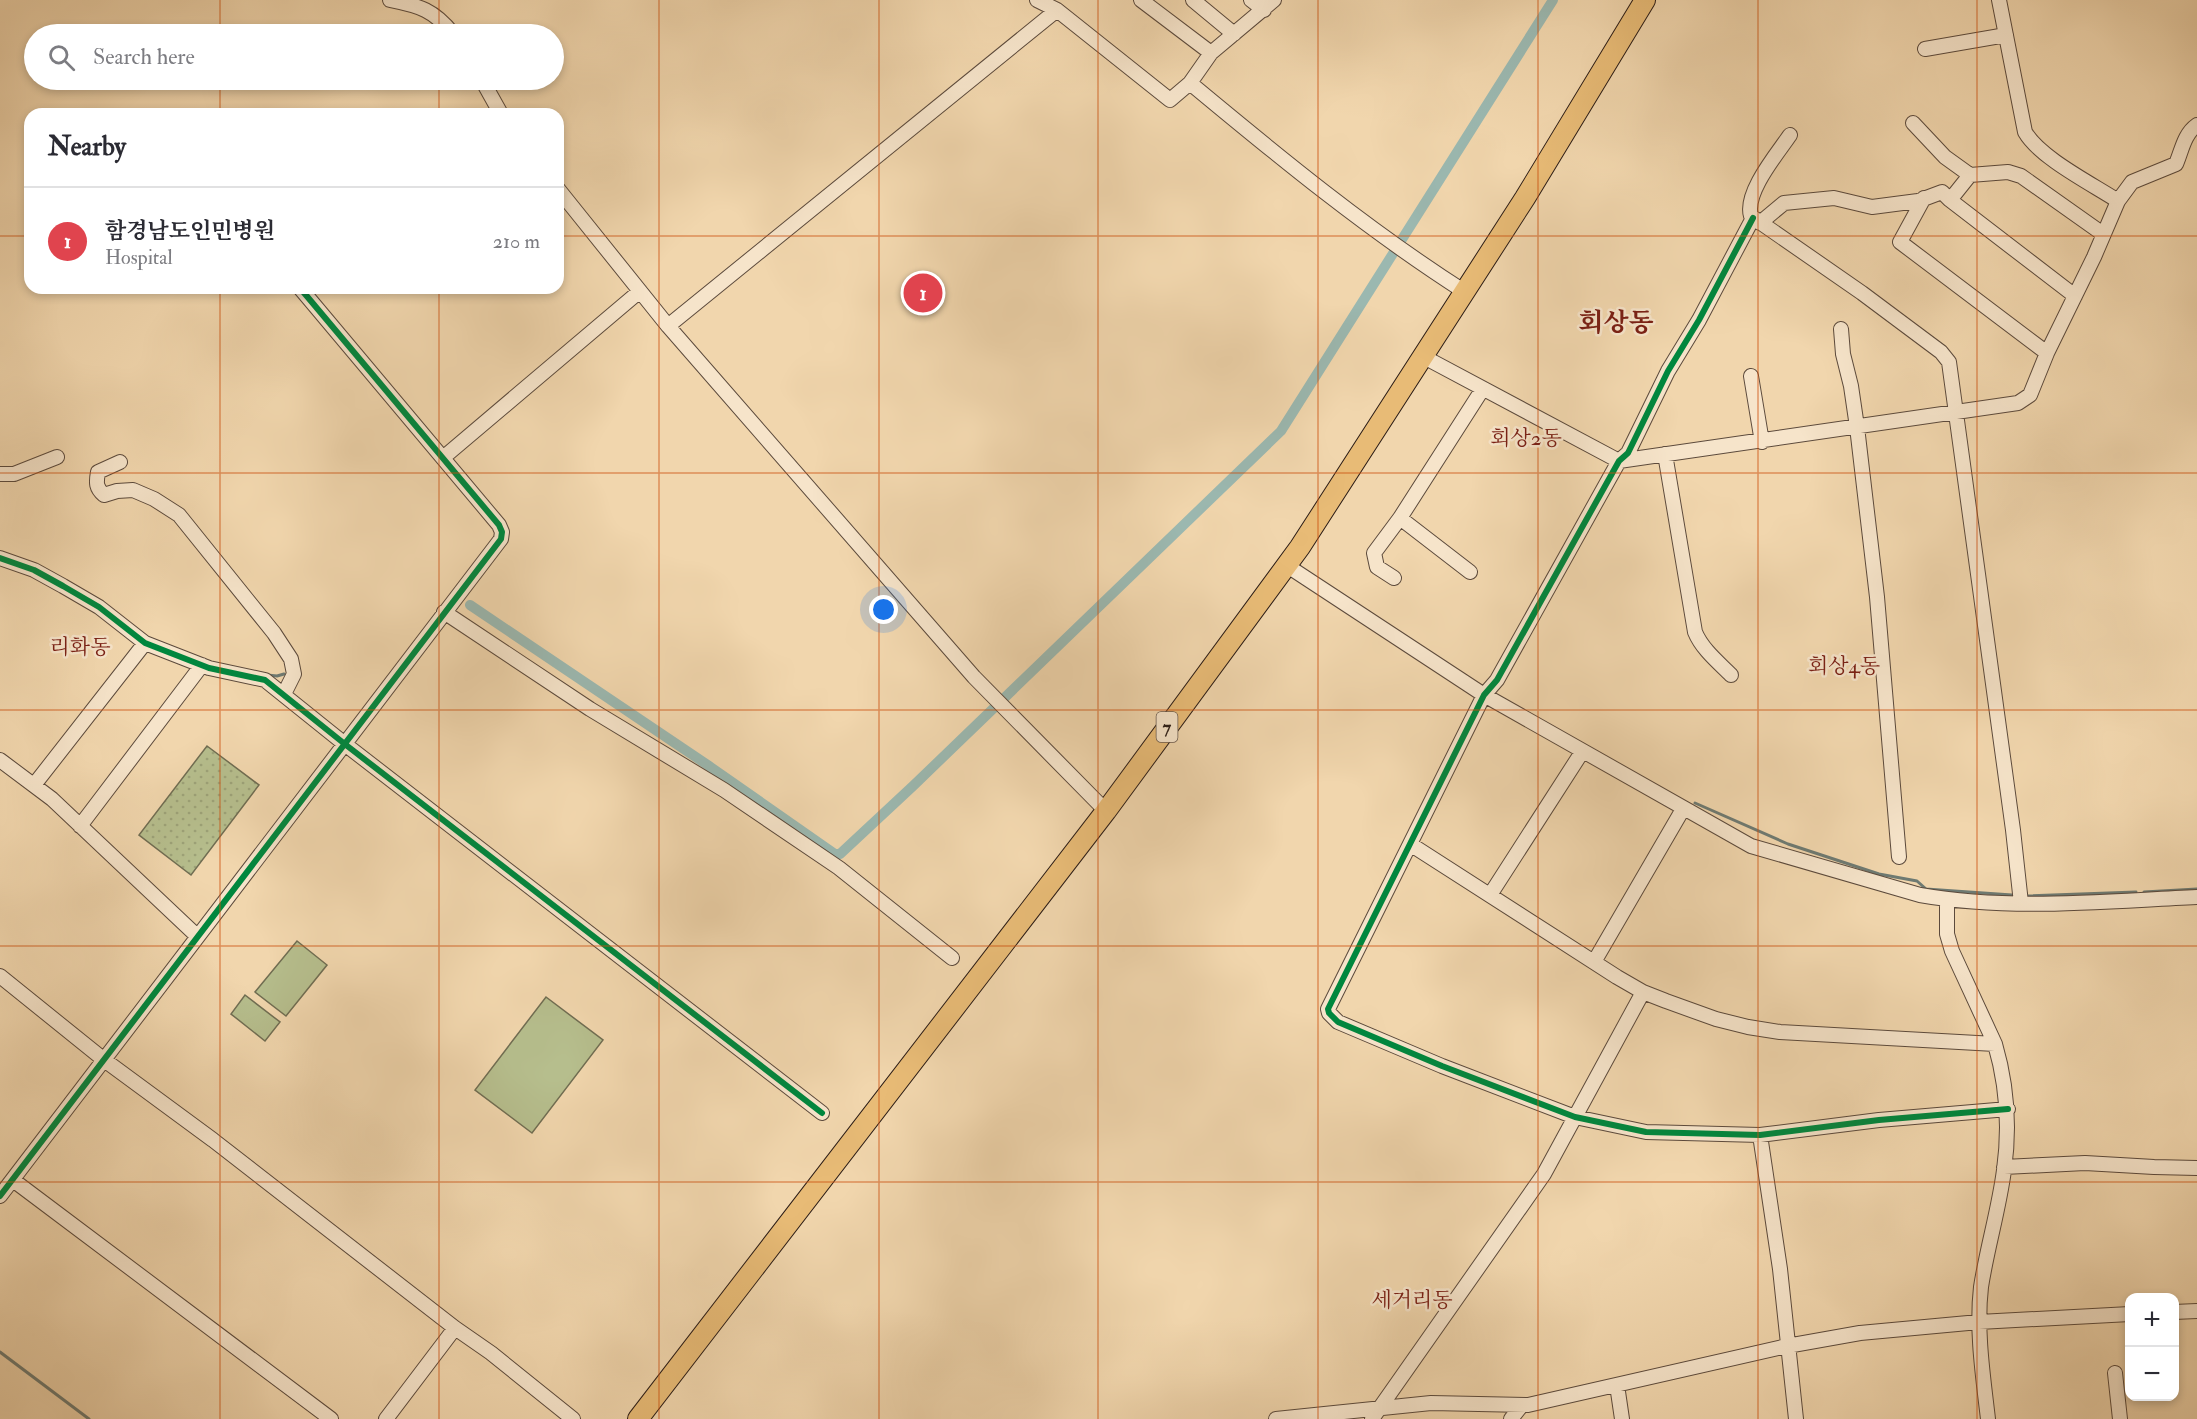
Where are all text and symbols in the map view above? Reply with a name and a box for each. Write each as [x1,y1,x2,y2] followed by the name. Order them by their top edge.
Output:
[24,24,564,90] search box
[45,41,78,74] icon: search
[93,43,195,71] text: Search here
[48,131,126,163] text: Nearby
[105,217,275,245] text: 함경남도인민병원
[64,229,71,254] text: 1
[493,229,540,254] text: 210 m
[105,245,173,270] text: Hospital
[904,270,942,316] pin: 1
[1578,307,1654,339] district label: 회상동
[1490,425,1562,452] district label: 회상2동
[869,595,898,624] your location
[50,634,110,661] district label: 리화동
[1808,653,1880,680] district label: 회상4동
[1156,712,1178,742] road number: 7
[1371,1287,1453,1314] district label: 세거리동
[2125,1293,2179,1401] map controls
[2125,1293,2179,1347] button: +
[2125,1347,2179,1401] button: −

